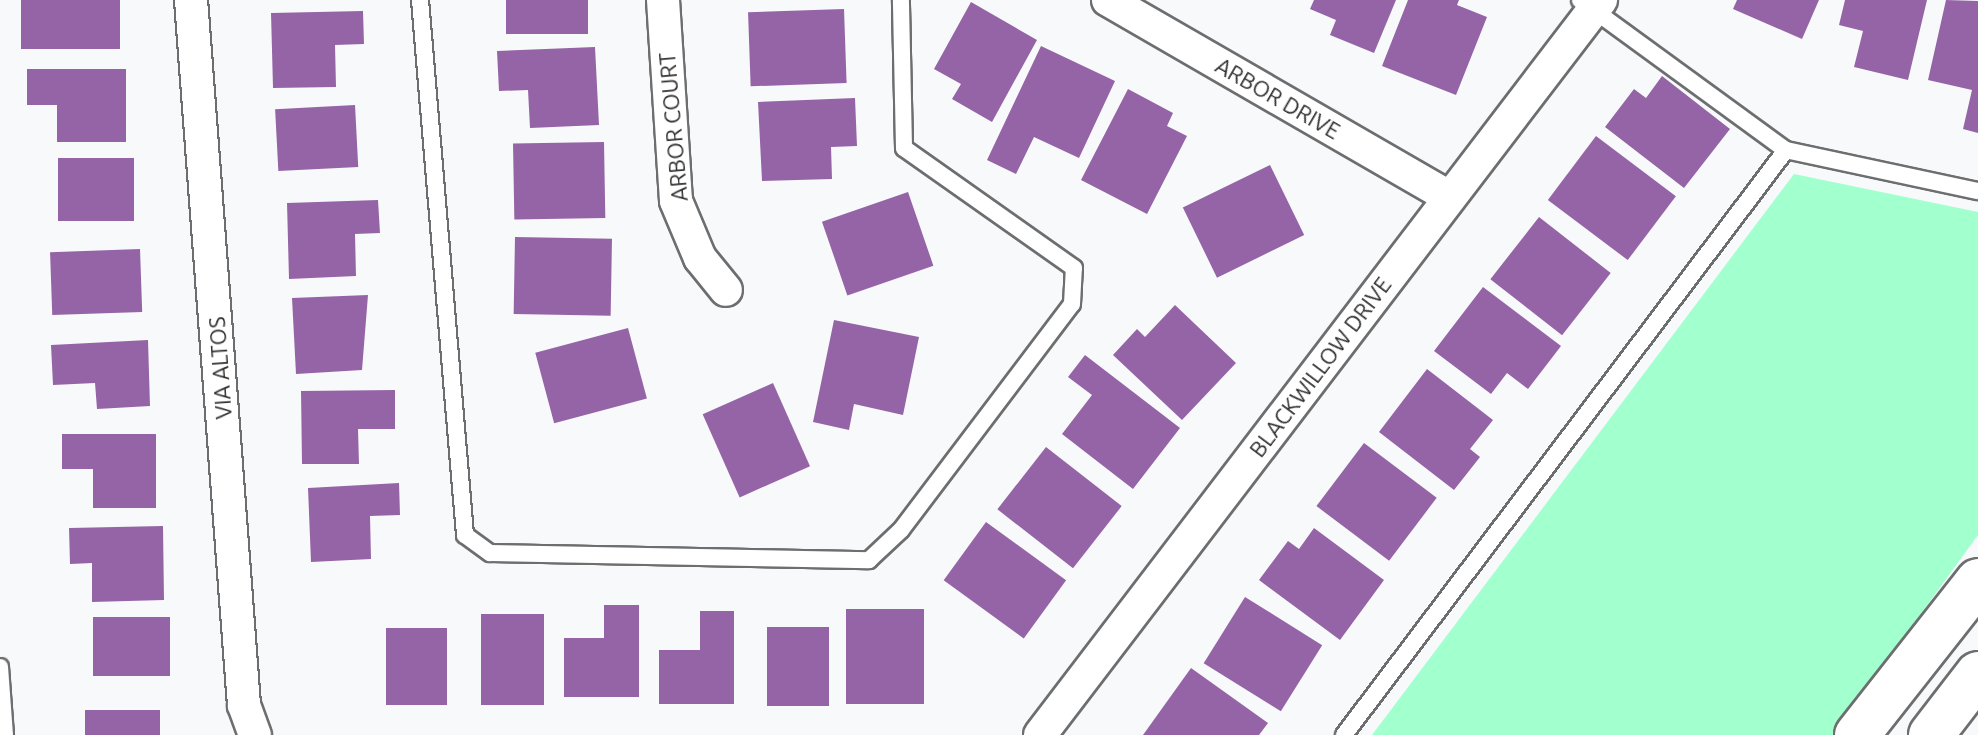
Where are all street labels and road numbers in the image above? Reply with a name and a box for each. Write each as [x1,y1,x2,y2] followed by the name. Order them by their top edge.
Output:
[653,52,693,202] street label: ARBOR COURT
[1211,52,1345,144] street label: ARBOR DRIVE
[1244,272,1396,462] street label: BLACKWILLOW DRIVE
[203,316,237,420] street label: VIA ALTOS

